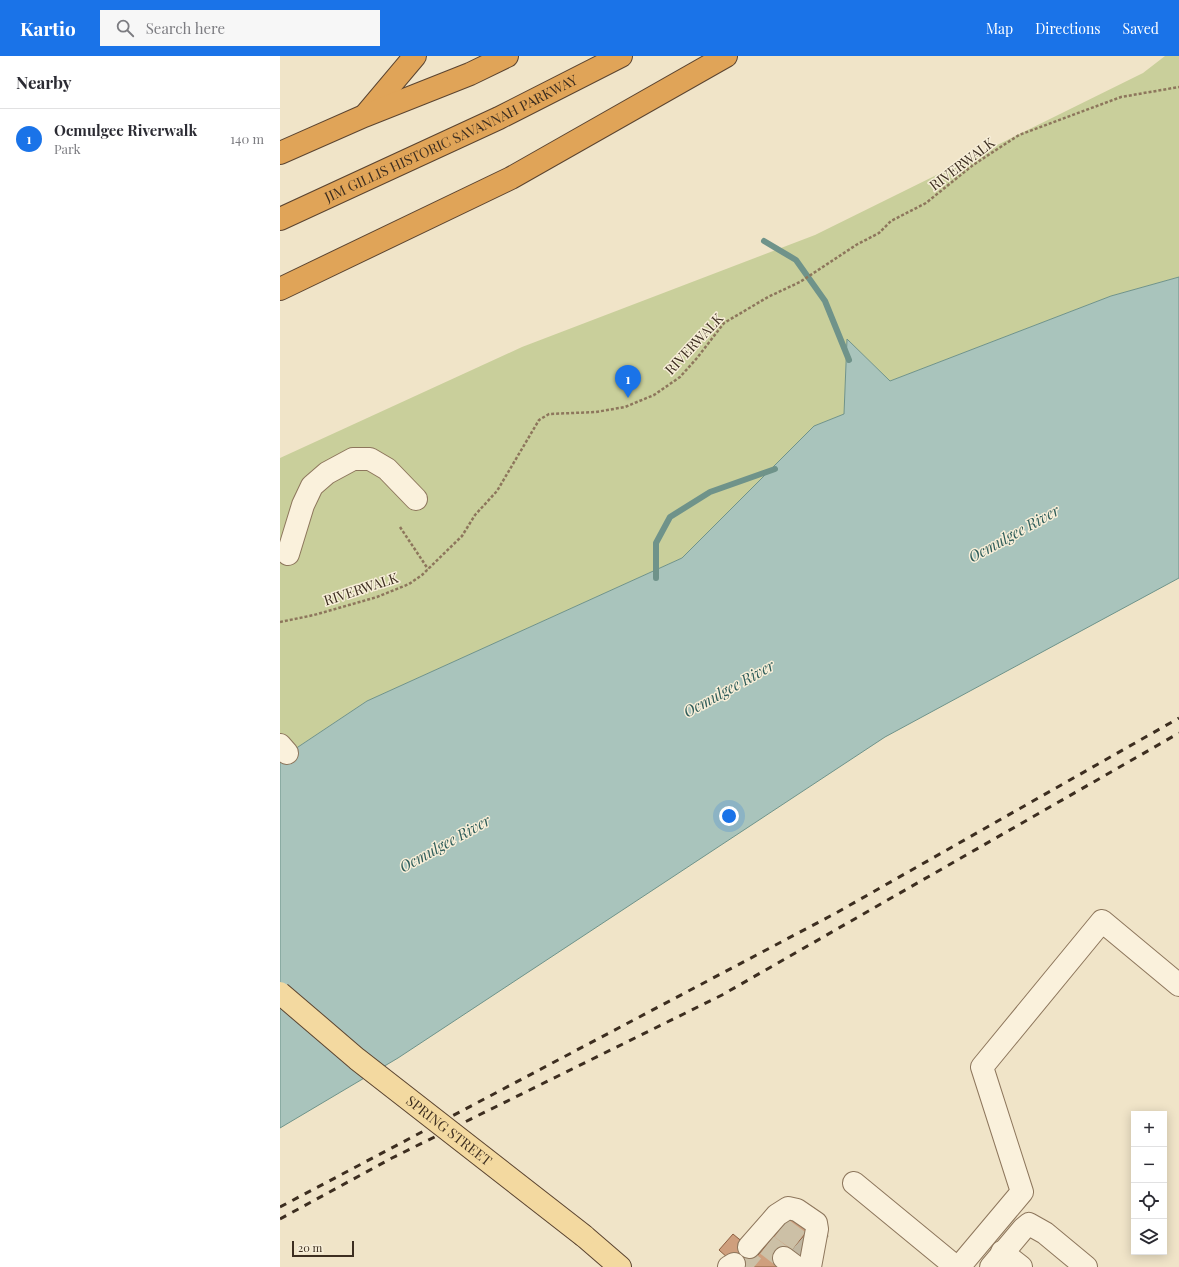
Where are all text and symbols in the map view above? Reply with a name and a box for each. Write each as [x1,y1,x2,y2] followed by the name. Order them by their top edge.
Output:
[100,10,380,46] search box
[20,15,76,41] text: Kartio
[114,17,136,39] icon: search
[146,18,225,38] text: Search here
[986,19,1013,38] text: Map
[1035,19,1101,38] text: Directions
[1123,19,1159,38] text: Saved
[320,69,581,207] street label: JIM GILLIS HISTORIC SAVANNAH PARKWAY
[16,71,71,93] text: Nearby
[54,120,197,140] text: Ocmulgee Riverwalk
[27,130,31,147] text: 1
[230,130,264,147] text: 140 m
[925,132,999,194] street label: RIVERWALK
[54,140,81,157] text: Park
[660,308,727,378] street label: RIVERWALK
[615,365,641,398] pin: 1
[965,500,1063,566] water label: Ocmulgee River
[321,567,401,609] street label: RIVERWALK
[680,655,778,721] water label: Ocmulgee River
[719,806,739,826] your location
[396,810,494,876] water label: Ocmulgee River
[402,1091,496,1170] street label: SPRING STREET
[1131,1111,1167,1255] map controls
[1131,1111,1167,1147] button: +
[1131,1147,1167,1183] button: −
[1131,1183,1167,1219] button: locate
[1131,1219,1167,1255] button: layers
[292,1239,354,1258] scale bar
[298,1240,322,1255] text: 20 m

